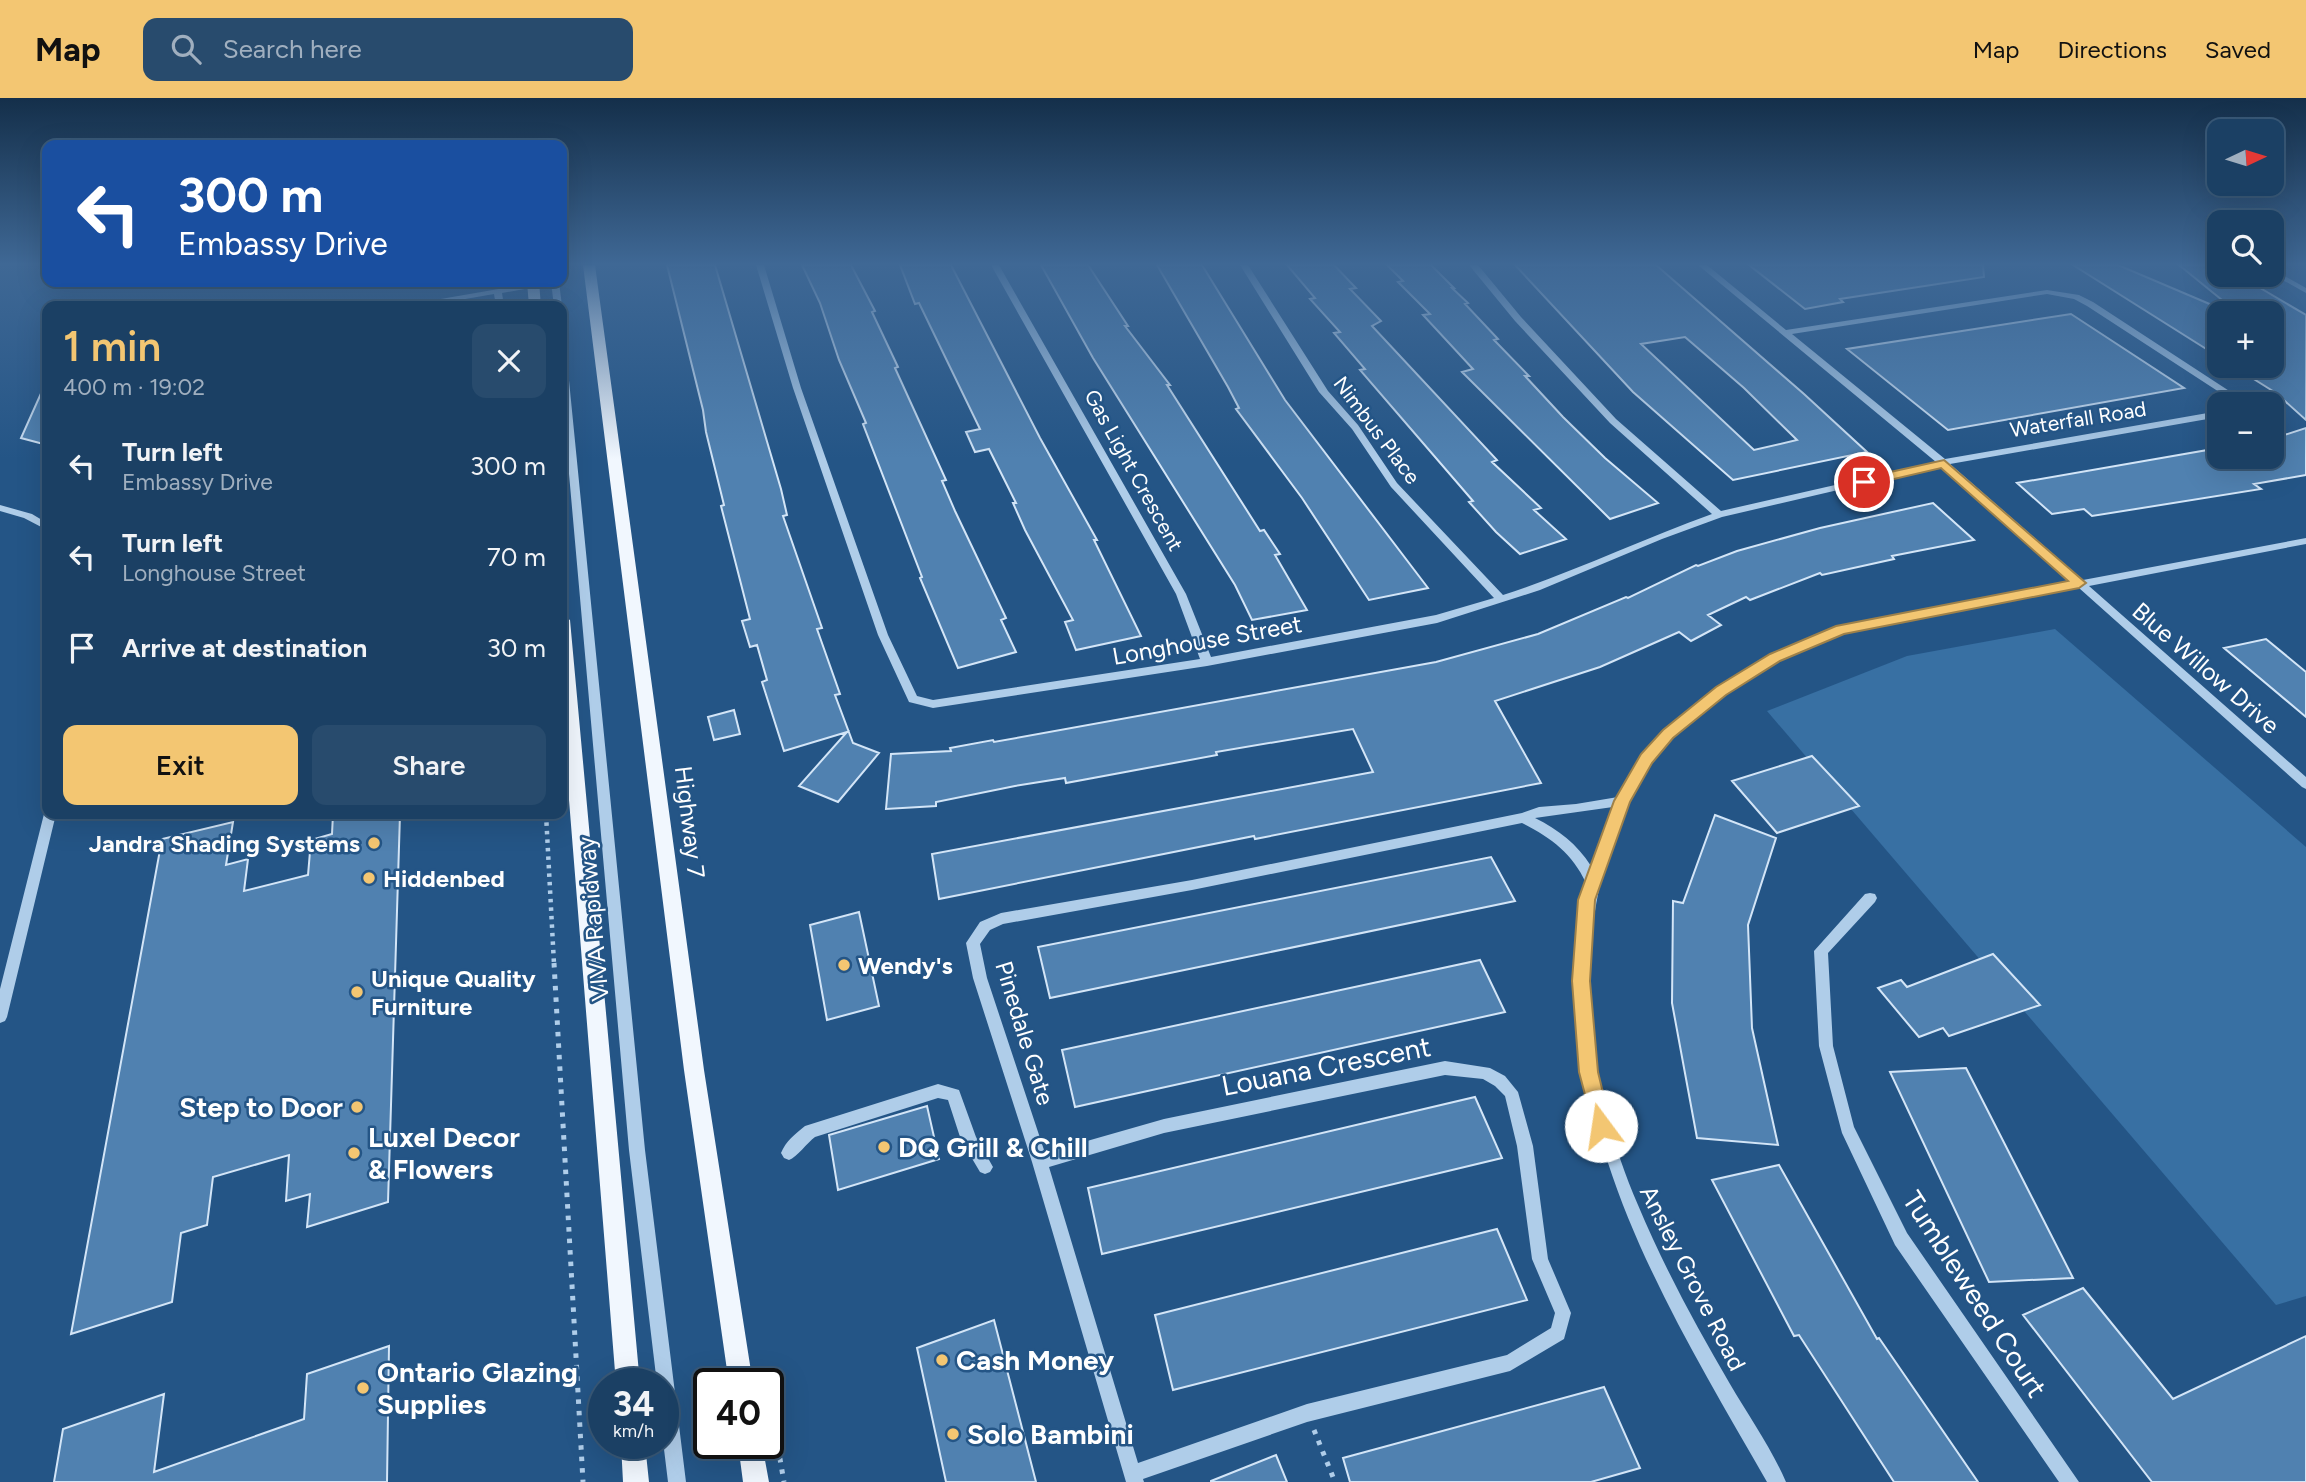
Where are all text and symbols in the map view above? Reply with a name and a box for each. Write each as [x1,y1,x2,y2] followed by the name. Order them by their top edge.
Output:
[143,18,633,81] search box
[35,30,101,69] text: Map
[167,30,205,68] icon: search
[223,33,362,65] text: Search here
[1973,35,2019,64] text: Map
[2057,35,2167,64] text: Directions
[2205,35,2271,64] text: Saved
[2207,119,2284,196] north arrow
[2207,119,2284,469] map controls
[178,165,323,224] text: 300 m
[63,168,154,259] icon: left
[2207,210,2284,287] button: search
[178,225,388,263] text: Embassy Drive
[2207,301,2284,378] button: +
[63,321,161,372] text: 1 min
[472,324,546,398] button: close
[1328,371,1426,489] street label: Nimbus Place
[63,373,205,401] text: 400 m · 19:02
[1079,385,1189,555] street label: Gas Light Crescent
[2207,392,2284,469] button: −
[2008,396,2148,442] street label: Waterfall Road
[122,436,223,468] text: Turn left
[63,447,101,485] icon: left
[470,450,546,482] text: 300 m
[1834,452,1894,512] pin
[1845,463,1883,501] icon: arrive
[122,468,273,496] text: Embassy Drive
[122,527,223,559] text: Turn left
[63,538,101,576] icon: left
[487,541,546,573] text: 70 m
[122,559,306,587] text: Longhouse Street
[2127,596,2285,740] street label: Blue Willow Drive
[1110,609,1304,671] street label: Longhouse Street
[63,629,101,667] icon: arrive
[122,632,367,664] text: Arrive at destination
[487,632,546,664] text: 30 m
[63,725,298,805] button: Exit
[312,725,546,805] button: Share
[669,764,711,880] street label: Highway 7
[89,829,360,858] place label: Jandra Shading Systems
[366,835,382,851] marker: Jandra Shading Systems
[571,835,615,1003] street label: VIVA Rapidway
[383,864,505,893] place label: Hiddenbed
[361,870,377,886] marker: Hiddenbed
[858,951,953,980] place label: Wendy's
[836,957,852,973] marker: Wendy's
[989,957,1061,1109] street label: Pinedale Gate
[371,964,536,1021] place label: Unique Quality Furniture
[349,984,365,1000] marker: Unique Quality Furniture
[1219,1029,1433,1103] street label: Louana Crescent
[1564,1089,1638,1163] position arrow
[179,1090,343,1124] place label: Step to Door
[349,1099,365,1115] marker: Step to Door
[368,1120,520,1186] place label: Luxel Decor & Flowers
[898,1130,1088,1164] place label: DQ Grill & Chill
[876,1139,892,1155] marker: DQ Grill & Chill
[346,1145,362,1161] marker: Luxel Decor & Flowers
[1634,1181,1752,1375] street label: Ansley Grove Road
[1896,1185,2054,1403] street label: Tumbleweed Court
[956,1343,1115,1377] place label: Cash Money
[934,1352,950,1368] marker: Cash Money
[377,1355,578,1421] place label: Ontario Glazing Supplies
[693,1368,784,1459] speed limit sign: 40
[355,1380,371,1396] marker: Ontario Glazing Supplies
[613,1383,654,1425] text: 34
[967,1417,1134,1451] place label: Solo Bambini
[613,1420,654,1442] text: km/h
[945,1426,961,1442] marker: Solo Bambini

